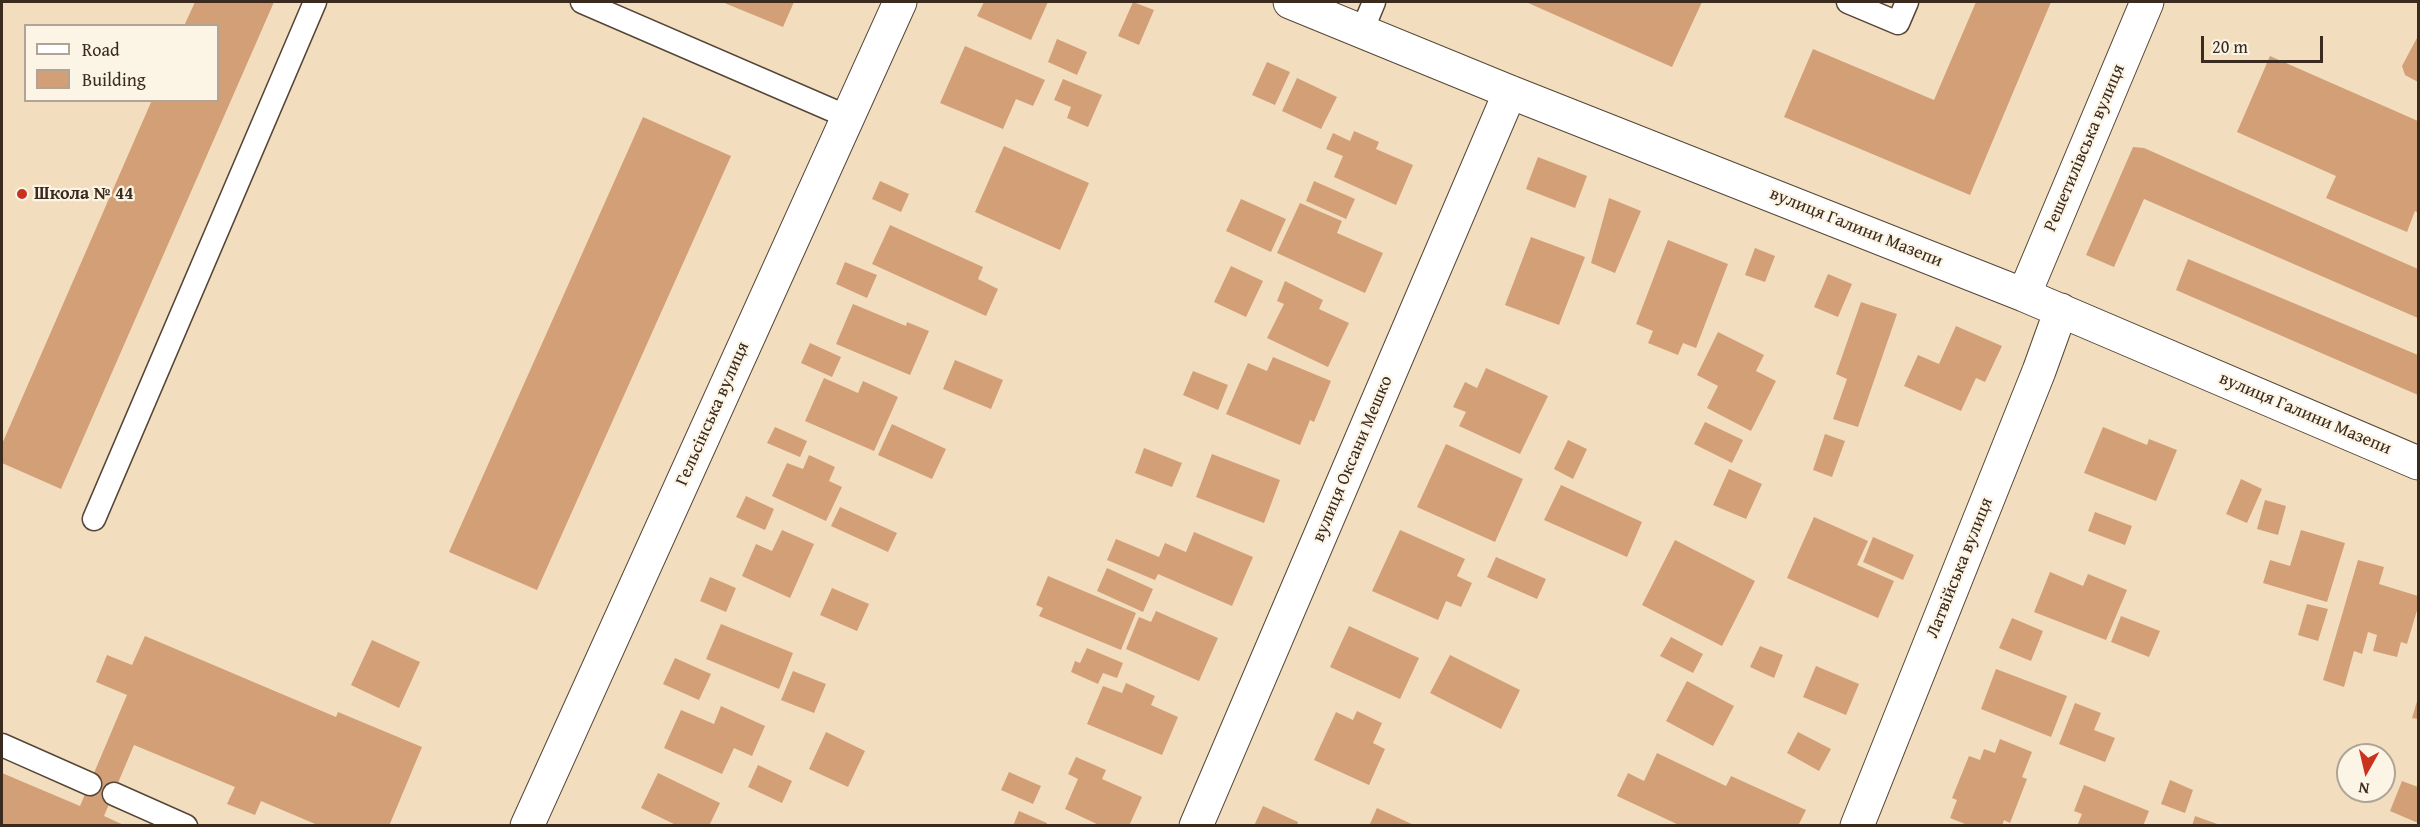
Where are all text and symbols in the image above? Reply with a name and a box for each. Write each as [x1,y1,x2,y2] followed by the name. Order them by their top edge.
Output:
[24,24,219,102] legend
[2204,24,2326,62] scale bar
[2212,33,2248,60] text: 20 m
[82,36,120,63] text: Road
[2040,61,2130,235] street label: Решетилівська вулиця
[82,66,146,93] text: Building
[34,183,134,205] place label: Школа № 44
[1766,183,1946,273] street label: вулиця Галини Мазепи
[15,187,29,201] marker: Школа № 44
[672,339,754,489] street label: Гельсінська вулиця
[2216,368,2394,460] street label: вулиця Галини Мазепи
[1308,373,1398,545] street label: вулиця Оксани Мешко
[1922,495,1998,641] street label: Латвійська вулиця
[2336,743,2396,803] north arrow
[2357,776,2371,801] text: N

